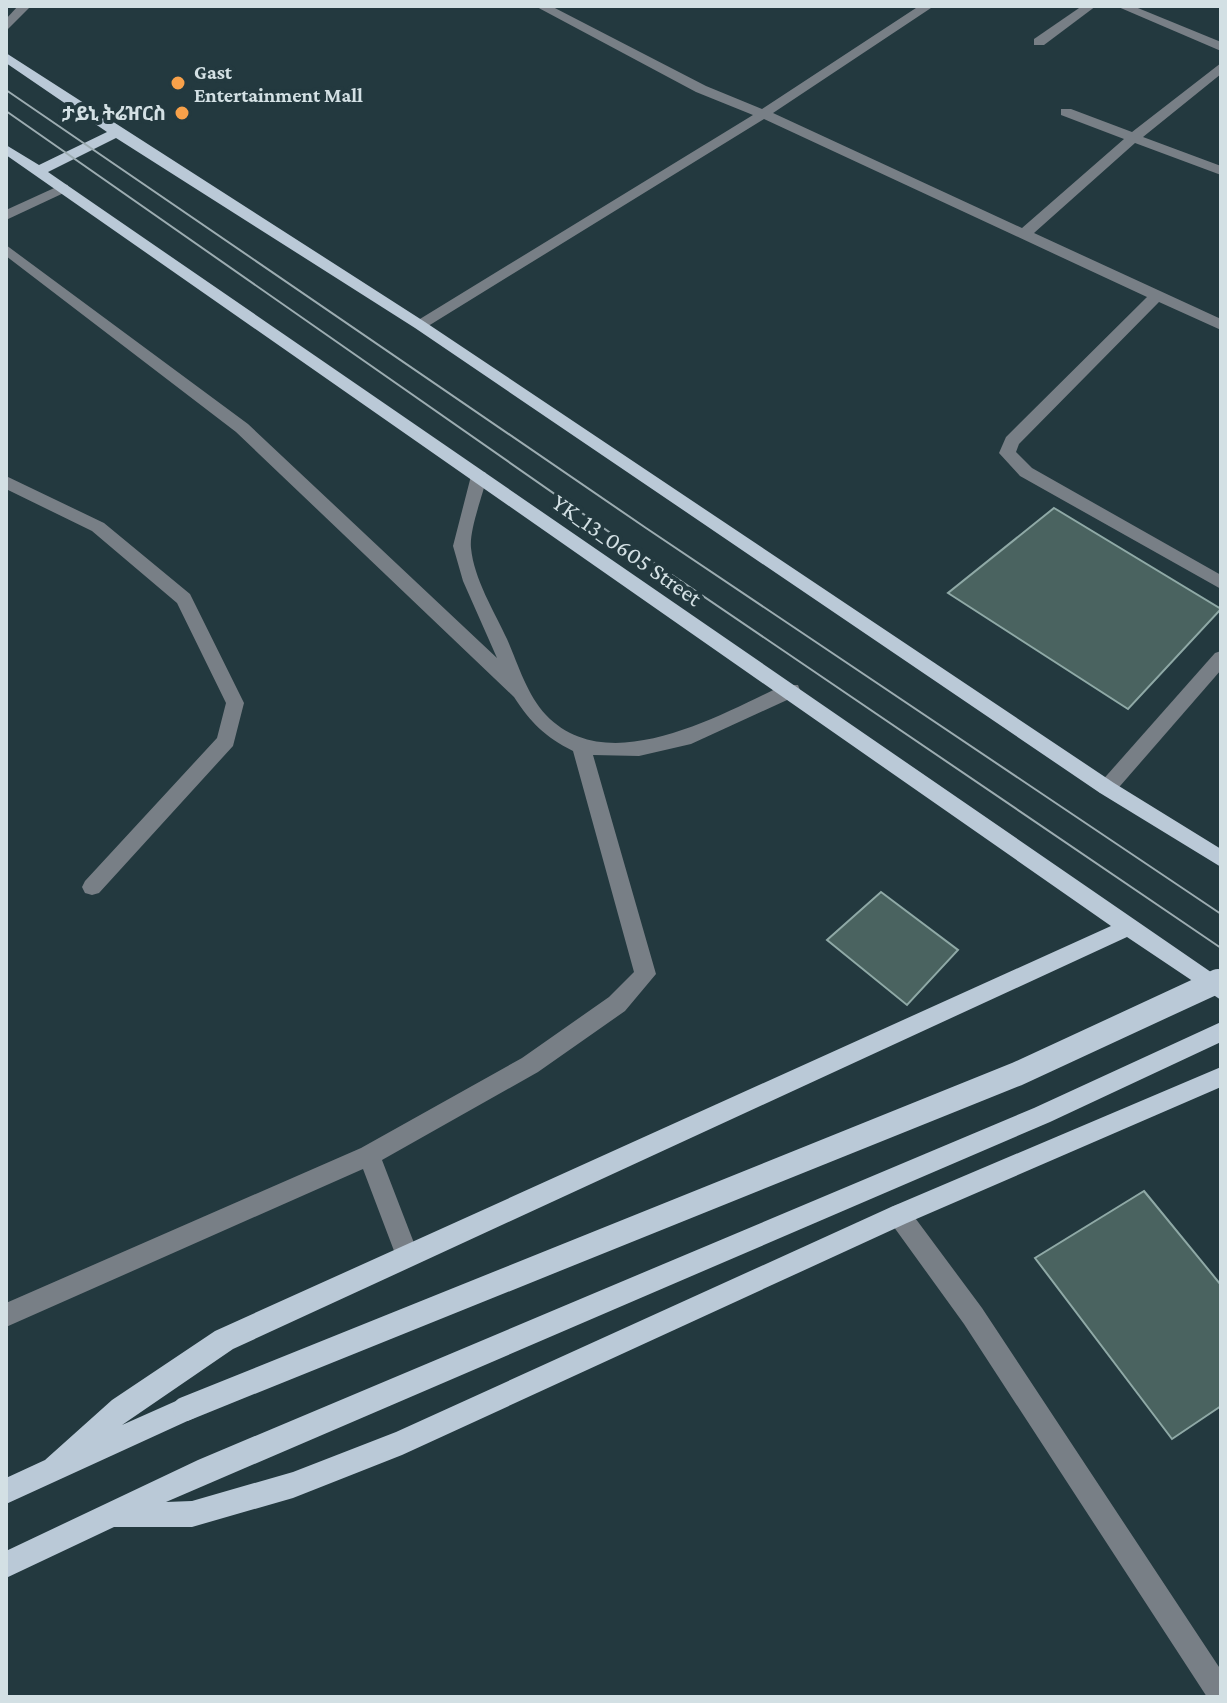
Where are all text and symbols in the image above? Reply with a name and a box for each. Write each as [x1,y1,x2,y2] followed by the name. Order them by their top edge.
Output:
[194,61,363,106] place label: Gast Entertainment Mall
[169,74,187,92] marker: Gast Entertainment Mall
[62,102,166,124] place label: ታይኒ ትሬዠርስ
[173,104,191,122] marker: ታይኒ ትሬዠርስ
[547,488,708,612] street label: YK_13_0605 Street

